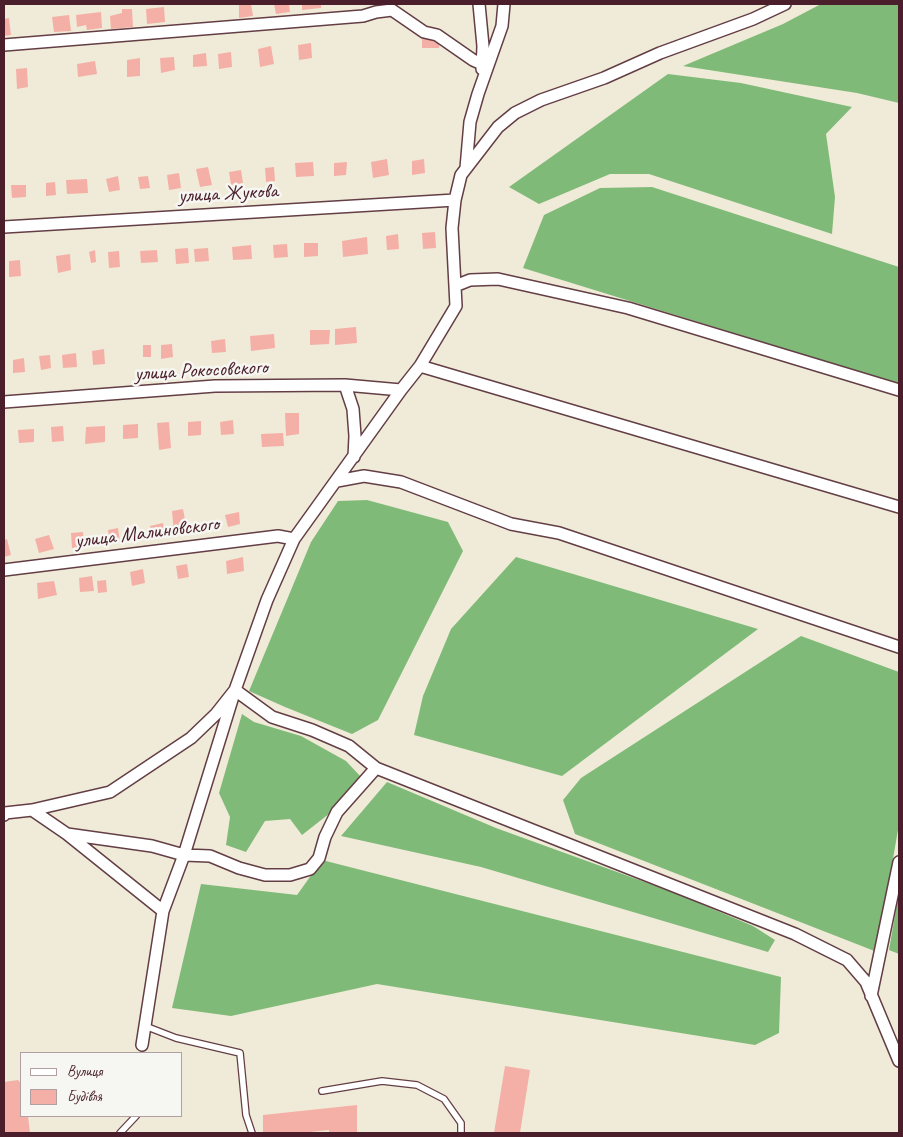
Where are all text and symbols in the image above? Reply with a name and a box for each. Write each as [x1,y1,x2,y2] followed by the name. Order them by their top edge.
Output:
[178,179,278,209] street label: улица Жукова
[134,355,268,387] street label: улица Рокосовского
[74,512,220,554] street label: улица Малиновского
[20,1052,182,1117] legend
[67,1062,103,1081] text: Вулиця
[67,1087,102,1106] text: Будівля

